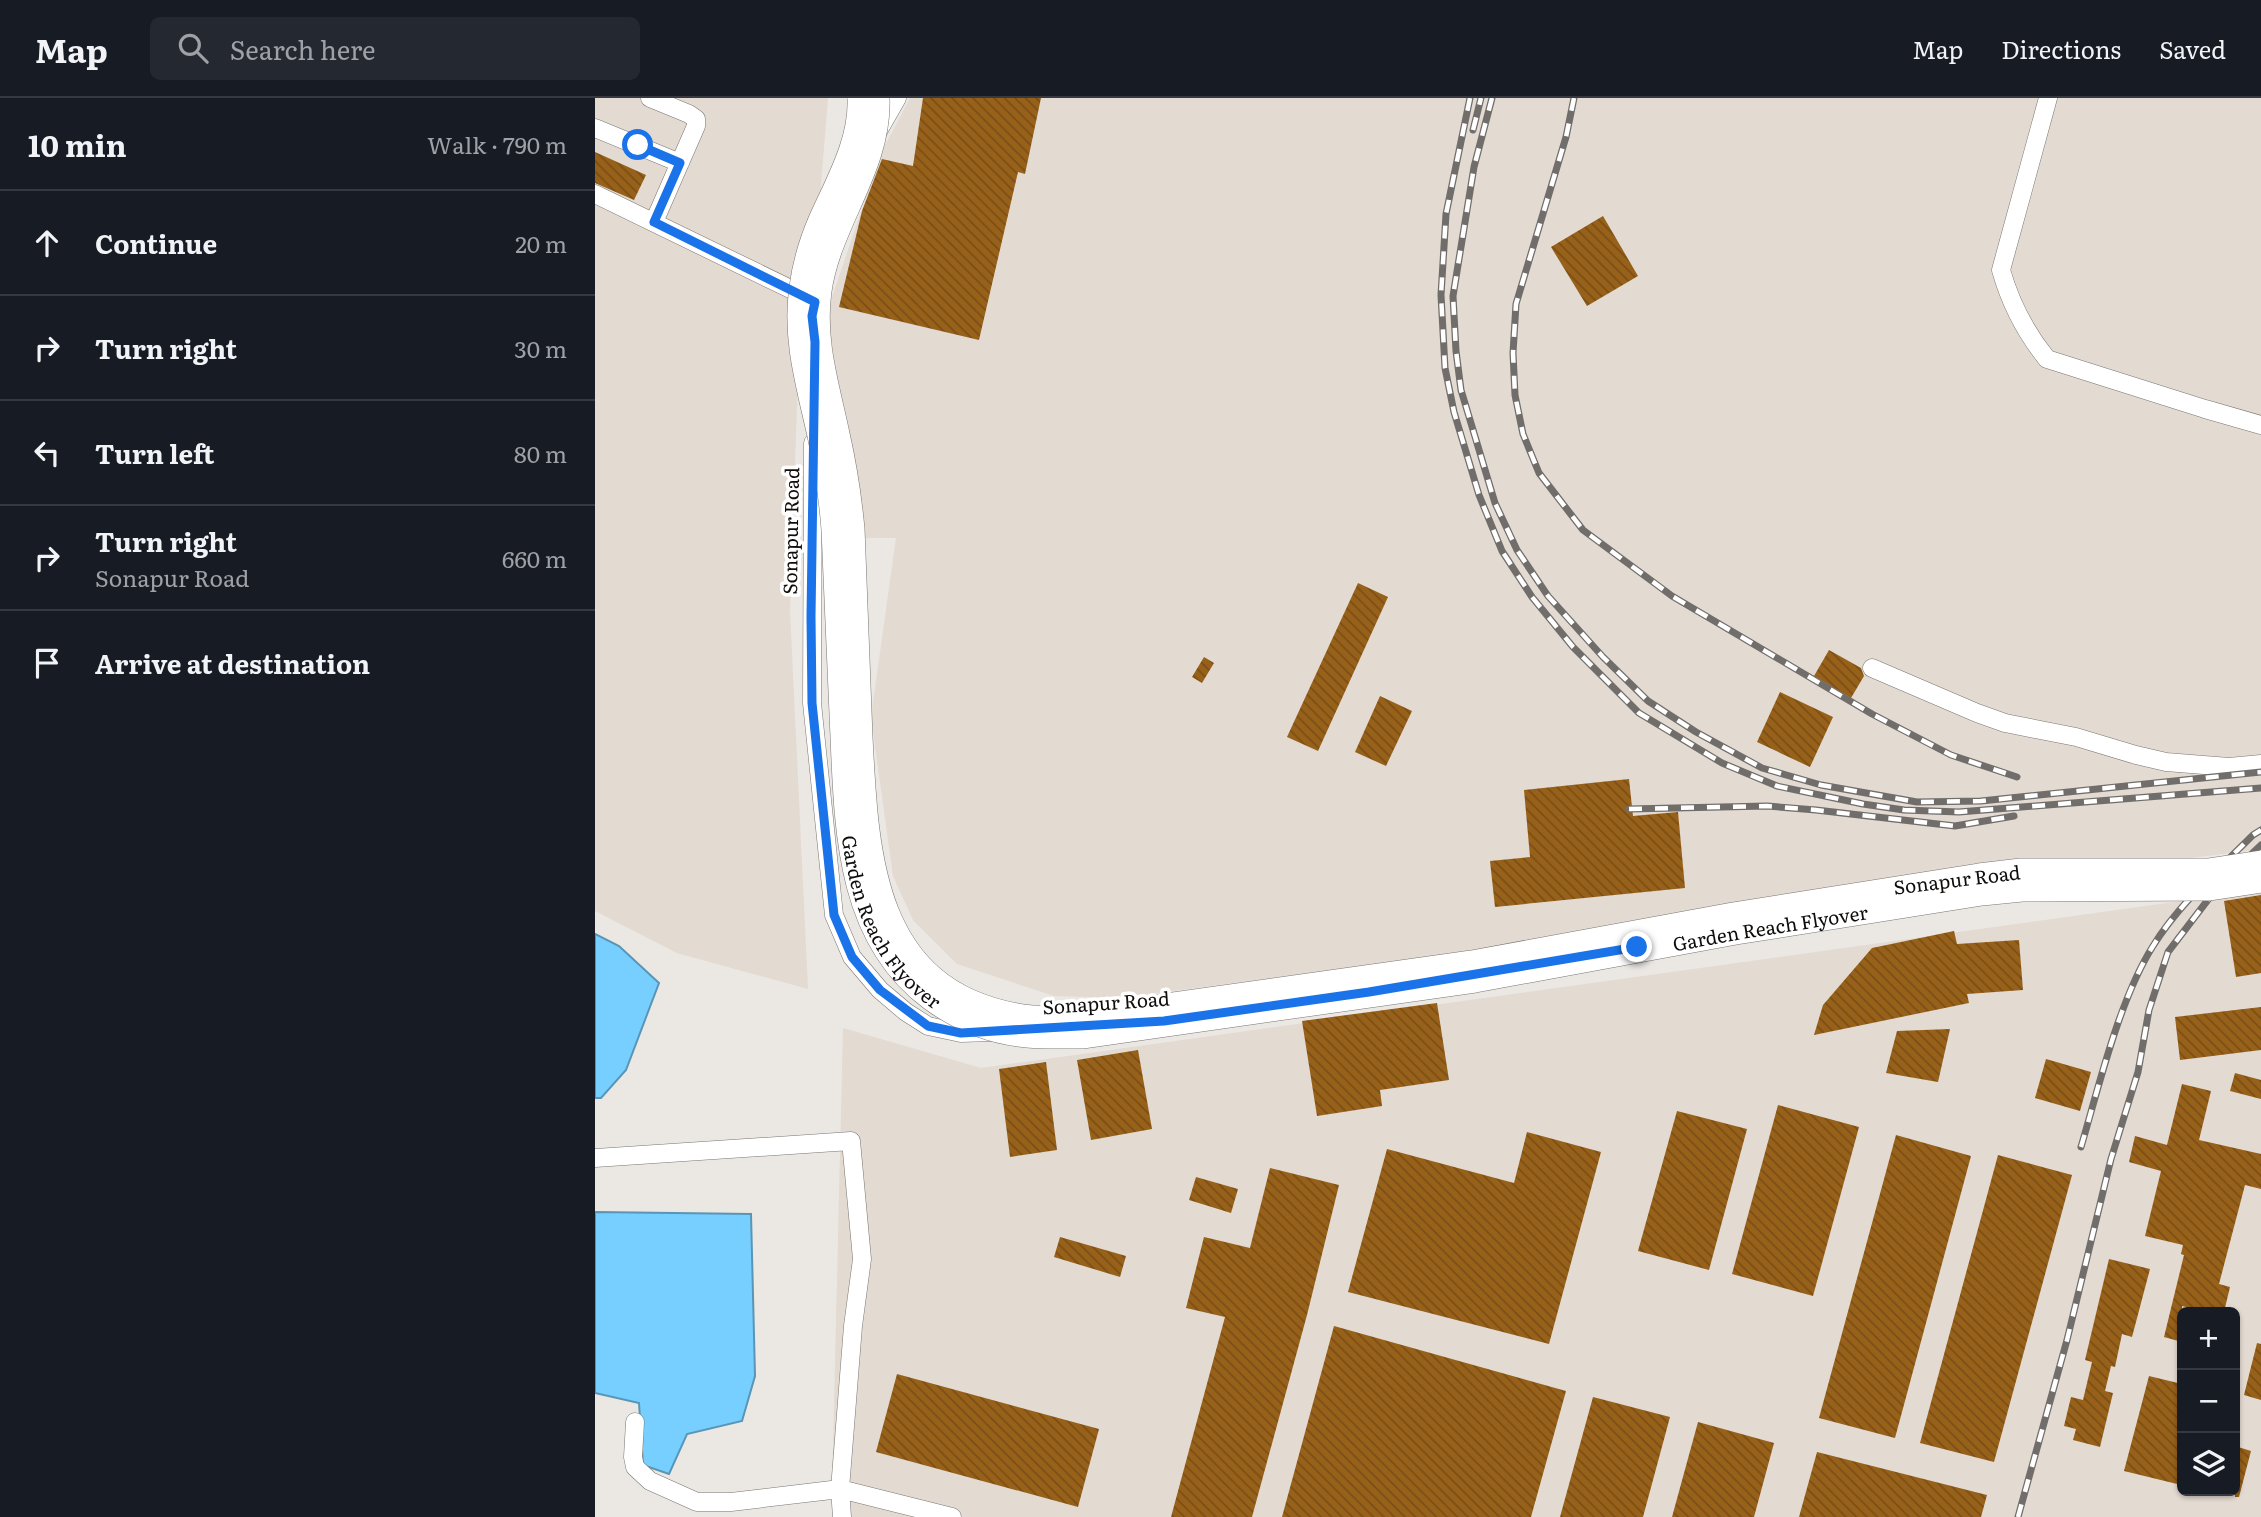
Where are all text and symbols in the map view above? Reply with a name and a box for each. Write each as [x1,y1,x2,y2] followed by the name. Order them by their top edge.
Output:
[150,17,640,80] search box
[35,24,108,73] text: Map
[174,29,212,67] icon: search
[230,29,376,68] text: Search here
[1912,31,1963,66] text: Map
[2001,31,2121,66] text: Directions
[2159,31,2226,66] text: Saved
[28,122,127,166] text: 10 min
[427,127,567,161] text: Walk · 790 m
[622,129,653,160] route start
[95,223,217,262] text: Continue
[28,224,66,262] icon: ahead
[515,226,567,260] text: 20 m
[95,328,237,367] text: Turn right
[28,329,66,367] icon: right
[514,331,567,365] text: 30 m
[95,433,214,472] text: Turn left
[28,434,66,472] icon: left
[514,436,567,470] text: 80 m
[775,467,805,595] street label: Sonapur Road
[95,521,237,560] text: Turn right
[28,539,66,577] icon: right
[502,541,567,575] text: 660 m
[95,560,249,594] text: Sonapur Road
[95,643,370,682] text: Arrive at destination
[28,644,66,682] icon: arrive
[836,833,947,1015] street label: Garden Reach Flyover
[1892,857,2022,901] street label: Sonapur Road
[1670,897,1870,957] street label: Garden Reach Flyover
[1621,931,1652,962] route end
[1041,984,1171,1020] street label: Sonapur Road
[2177,1307,2240,1496] map controls
[2177,1307,2240,1370] button: +
[2177,1370,2240,1433] button: −
[2177,1433,2240,1496] button: layers

